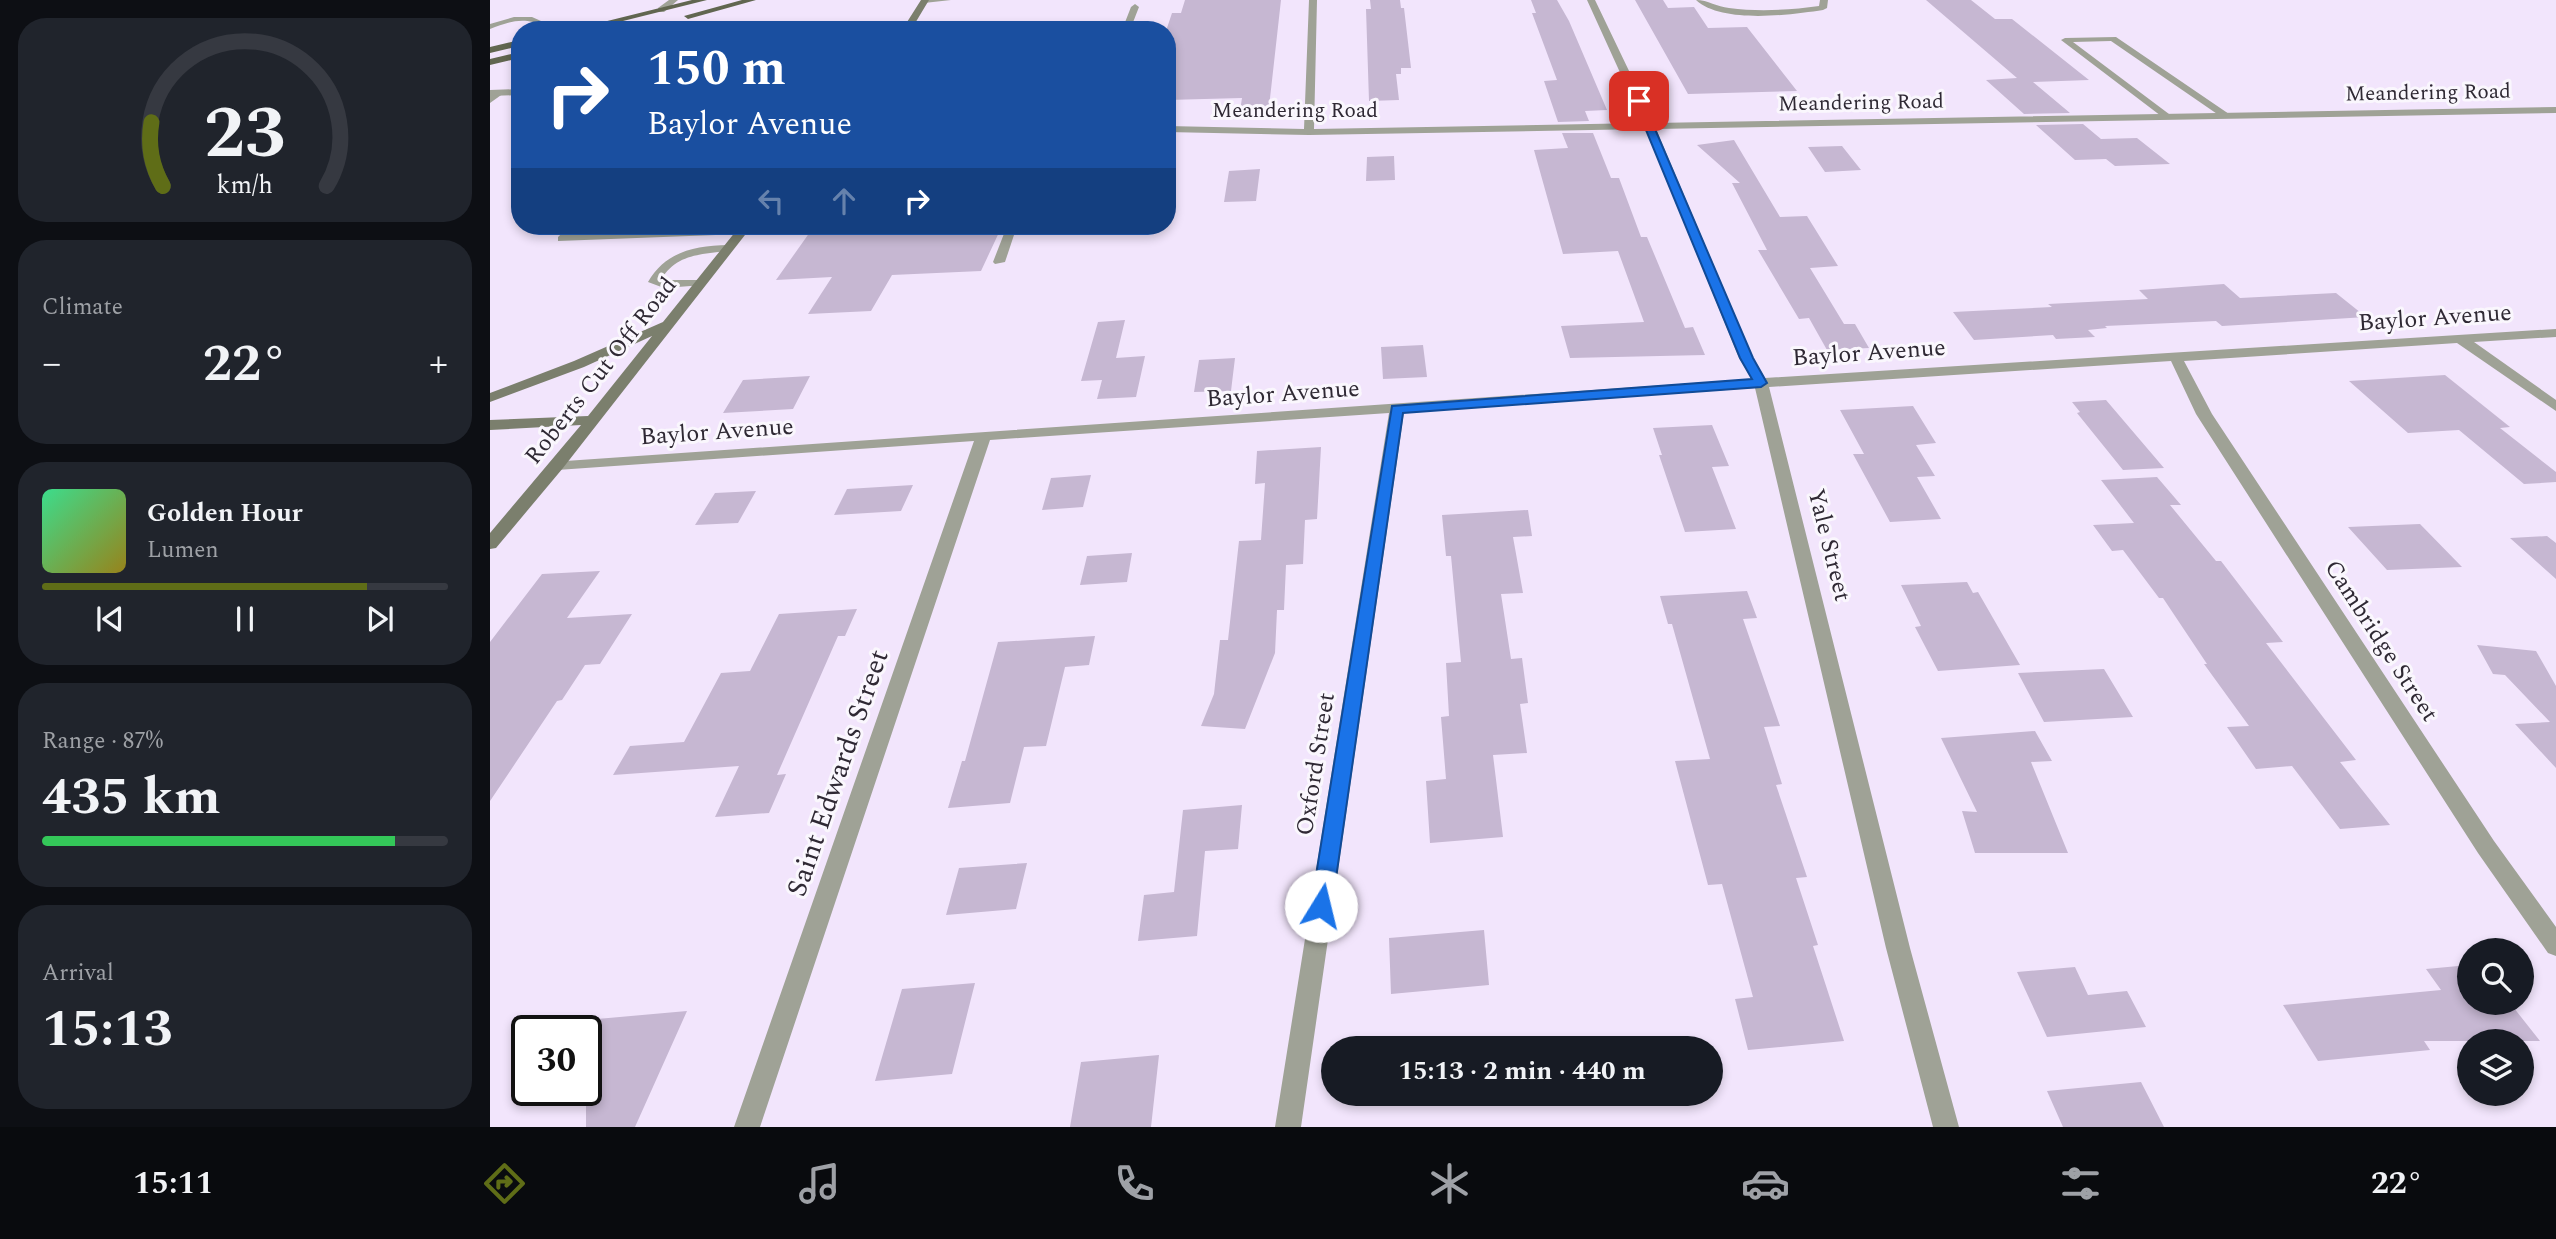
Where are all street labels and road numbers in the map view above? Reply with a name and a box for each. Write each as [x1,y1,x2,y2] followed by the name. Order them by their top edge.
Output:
[2345,76,2511,110] street label: Meandering Road
[1778,86,1944,120] street label: Meandering Road
[1212,95,1378,127] street label: Meandering Road
[516,269,686,473] street label: Roberts Cut Off Road
[2357,295,2513,341] street label: Baylor Avenue
[1791,330,1947,376] street label: Baylor Avenue
[1205,371,1361,417] street label: Baylor Avenue
[639,409,795,455] street label: Baylor Avenue
[1798,485,1860,605] street label: Yale Street
[2315,553,2447,729] street label: Cambridge Street
[775,643,901,903] street label: Saint Edwards Street
[1287,690,1345,838] street label: Oxford Street

